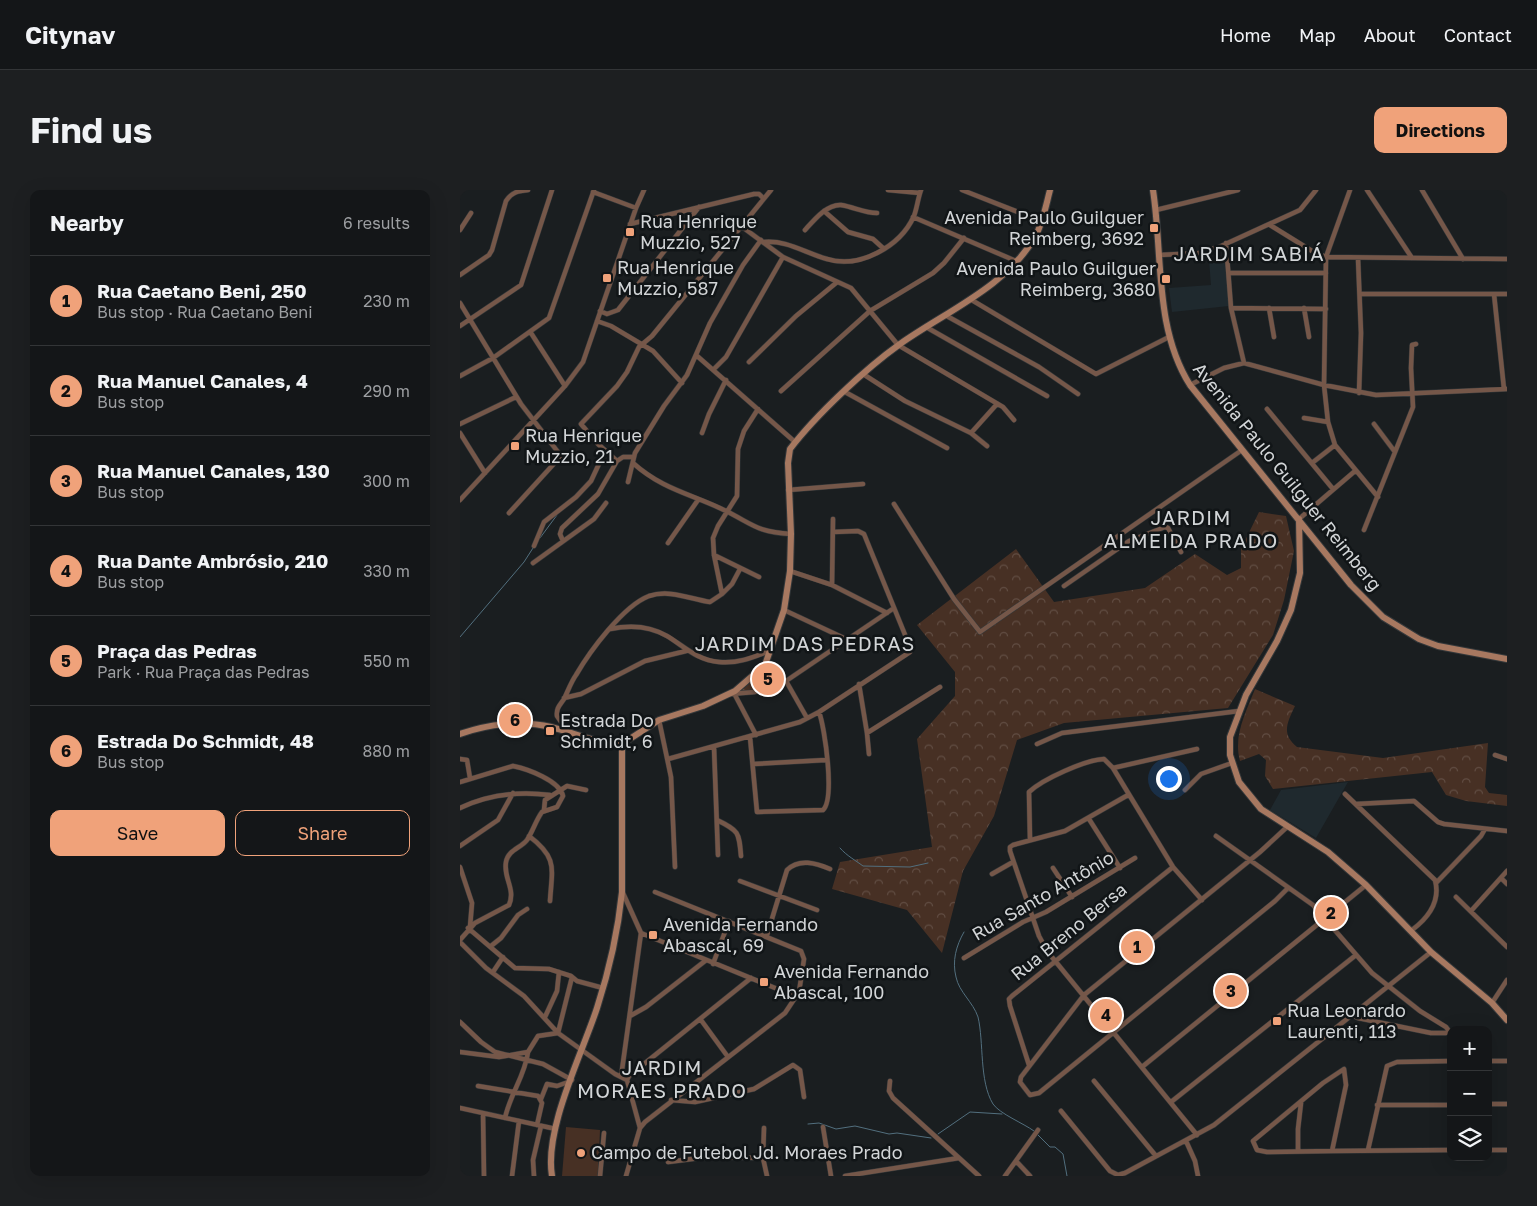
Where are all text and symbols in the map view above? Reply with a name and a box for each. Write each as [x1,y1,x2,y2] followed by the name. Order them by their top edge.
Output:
[25,20,115,49] text: Citynav
[1220,24,1271,46] text: Home
[1299,24,1336,46] text: Map
[1364,24,1416,46] text: About
[1444,24,1512,46] text: Contact
[1374,107,1507,153] button: Directions
[30,109,152,151] text: Find us
[944,206,1144,249] place label: Avenida Paulo Guilguer Reimberg, 3692
[50,210,124,236] text: Nearby
[640,210,757,253] place label: Rua Henrique Muzzio, 527
[343,213,410,233] text: 6 results
[1148,222,1160,234] marker: Avenida Paulo Guilguer Reimberg, 3692
[624,226,636,238] marker: Rua Henrique Muzzio, 527
[1173,241,1325,265] district label: JARDIM SABIÁ
[617,256,734,299] place label: Rua Henrique Muzzio, 587
[956,257,1156,300] place label: Avenida Paulo Guilguer Reimberg, 3680
[601,272,613,284] marker: Rua Henrique Muzzio, 587
[1160,273,1172,285] marker: Avenida Paulo Guilguer Reimberg, 3680
[97,279,307,302] text: Rua Caetano Beni, 250
[62,291,70,311] text: 1
[363,291,410,311] text: 230 m
[97,302,313,322] text: Bus stop · Rua Caetano Beni
[1189,358,1387,595] street label: Avenida Paulo Guilguer Reimberg
[97,369,308,392] text: Rua Manuel Canales, 4
[61,381,71,401] text: 2
[363,381,410,401] text: 290 m
[97,392,164,412] text: Bus stop
[525,424,642,467] place label: Rua Henrique Muzzio, 21
[509,440,521,452] marker: Rua Henrique Muzzio, 21
[97,459,330,482] text: Rua Manuel Canales, 130
[61,471,71,491] text: 3
[363,471,410,491] text: 300 m
[97,482,164,502] text: Bus stop
[1104,505,1278,552] district label: JARDIM ALMEIDA PRADO
[97,549,328,572] text: Rua Dante Ambrósio, 210
[61,561,71,581] text: 4
[363,561,410,581] text: 330 m
[97,572,164,592] text: Bus stop
[695,631,915,655] district label: JARDIM DAS PEDRAS
[97,639,257,662] text: Praça das Pedras
[61,651,71,671] text: 5
[363,651,410,671] text: 550 m
[752,660,784,698] pin: 5
[97,662,309,682] text: Park · Rua Praça das Pedras
[499,701,531,739] pin: 6
[560,709,654,752] place label: Estrada Do Schmidt, 6
[544,725,556,737] marker: Estrada Do Schmidt, 6
[97,729,314,752] text: Estrada Do Schmidt, 48
[61,741,71,761] text: 6
[362,741,410,761] text: 880 m
[97,752,164,772] text: Bus stop
[1156,766,1182,792] your location
[50,810,225,856] button: Save
[235,810,410,856] button: Share
[968,846,1117,945] street label: Rua Santo Antônio
[1006,878,1131,985] street label: Rua Breno Bersa
[1315,894,1347,932] pin: 2
[663,913,818,956] place label: Avenida Fernando Abascal, 69
[1121,928,1153,966] pin: 1
[647,929,659,941] marker: Avenida Fernando Abascal, 69
[774,960,929,1003] place label: Avenida Fernando Abascal, 100
[1215,972,1247,1010] pin: 3
[758,976,770,988] marker: Avenida Fernando Abascal, 100
[1090,996,1122,1034] pin: 4
[1287,999,1406,1042] place label: Rua Leonardo Laurenti, 113
[1271,1015,1283,1027] marker: Rua Leonardo Laurenti, 113
[1447,1026,1492,1161] map controls
[1447,1026,1492,1071] button: +
[577,1055,747,1102] district label: JARDIM MORAES PRADO
[1447,1071,1492,1116] button: −
[1447,1116,1492,1161] button: layers
[591,1141,903,1163] place label: Campo de Futebol Jd. Moraes Prado
[575,1147,587,1159] marker: Campo de Futebol Jd. Moraes Prado

